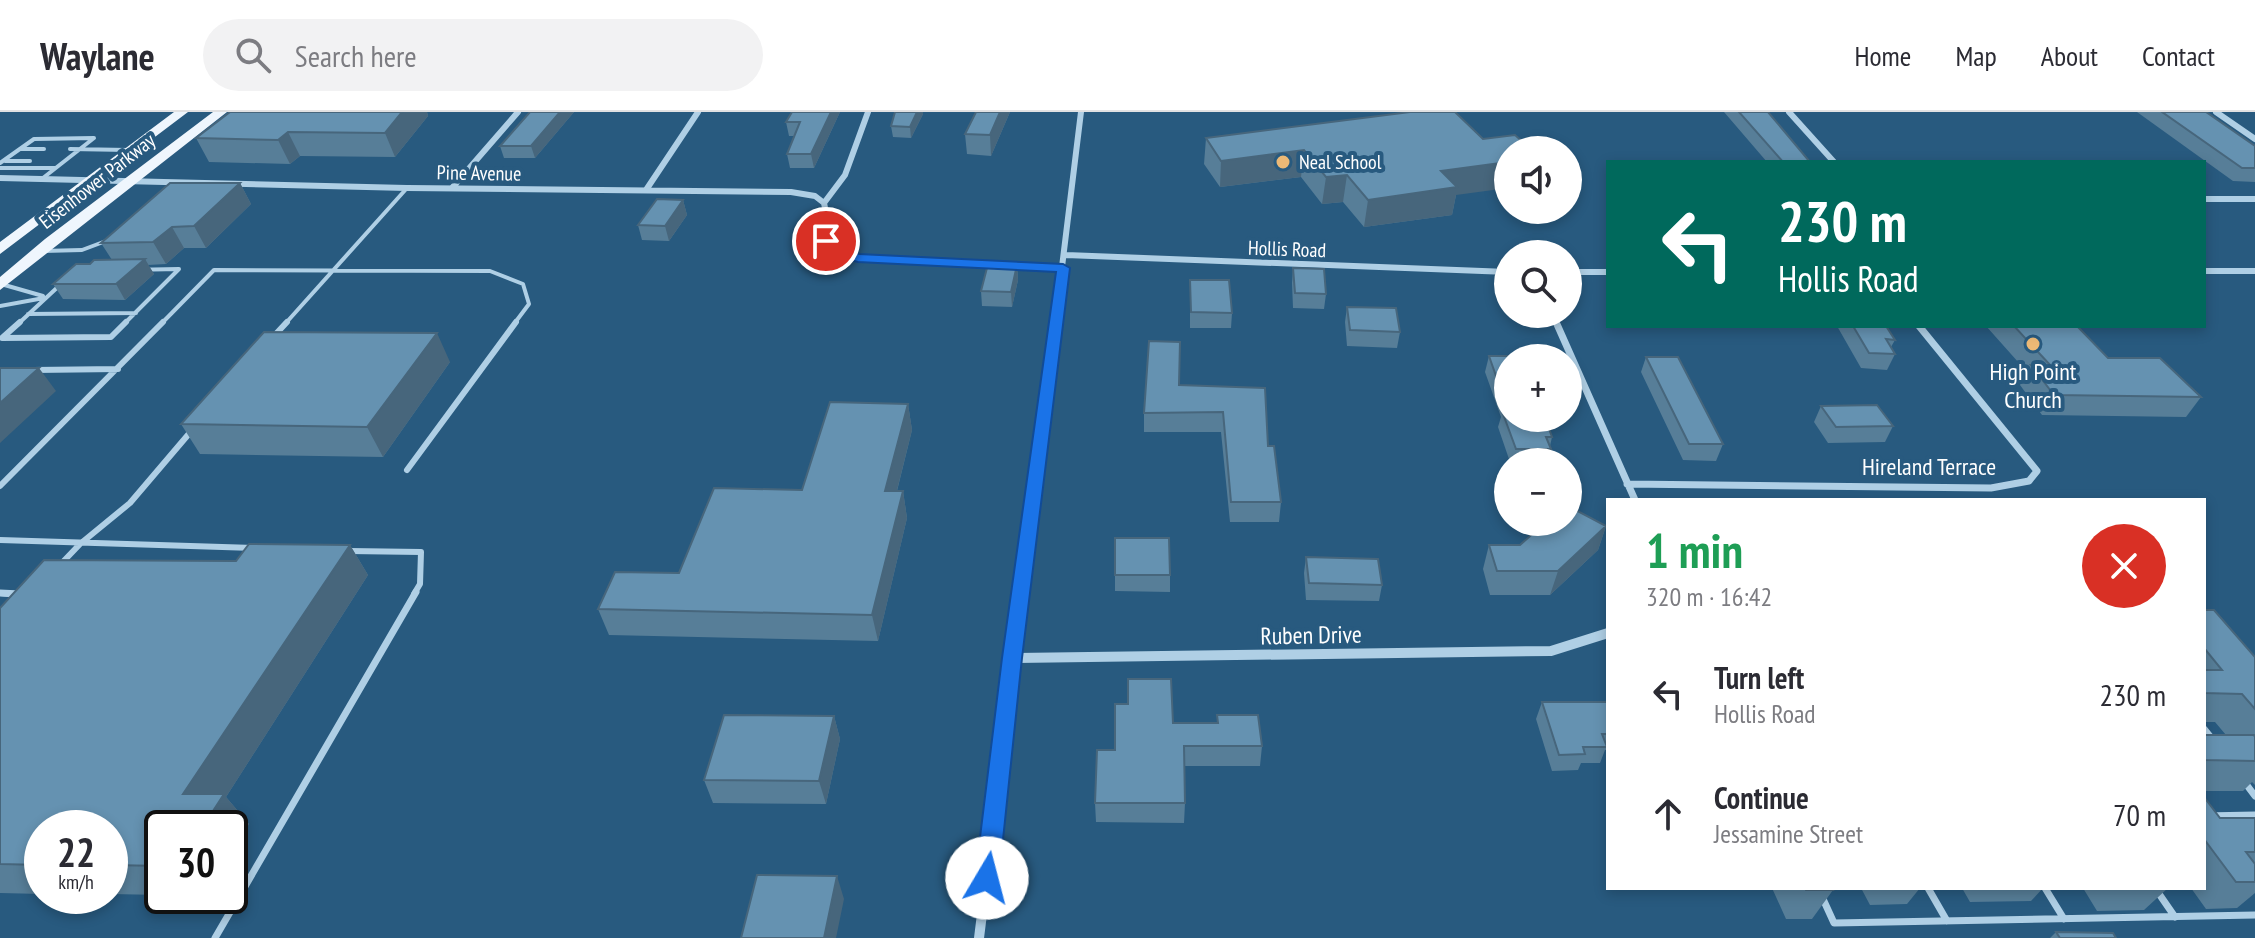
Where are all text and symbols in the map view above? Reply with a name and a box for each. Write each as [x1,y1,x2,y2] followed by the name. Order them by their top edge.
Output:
[203,19,763,91] search box
[40,31,155,80] text: Waylane
[231,33,275,77] icon: search
[295,36,417,75] text: Search here
[1855,37,1911,74] text: Home
[1955,37,1997,74] text: Map
[2041,37,2098,74] text: About
[2142,37,2215,74] text: Contact
[34,127,161,235] street label: Eisenhower Parkway
[1494,136,1582,536] map controls
[1494,136,1582,224] button: sound
[1299,149,1382,175] place label: Neal School
[1274,153,1292,171] marker: Neal School
[436,159,522,187] street label: Pine Avenue
[1778,185,1907,257] text: 230 m
[1646,192,1750,296] icon: left
[792,207,860,275] pin
[804,219,848,263] icon: arrive
[1247,235,1327,263] street label: Hollis Road
[1494,240,1582,328] button: search
[1778,255,1919,302] text: Hollis Road
[2024,335,2042,353] marker: High Point Church
[1494,344,1582,432] button: +
[1990,356,2077,415] place label: High Point Church
[1494,448,1582,536] button: −
[1862,451,1996,482] street label: Hireland Terrace
[1646,519,1743,581] text: 1 min
[2082,524,2166,608] button: close
[1646,580,1772,613] text: 320 m · 16:42
[1260,619,1362,651] street label: Ruben Drive
[1714,658,1804,697] text: Turn left
[1646,672,1690,716] icon: left
[2100,675,2166,714] text: 230 m
[1714,697,1816,730] text: Hollis Road
[1714,778,1809,817] text: Continue
[1646,792,1690,836] icon: ahead
[2113,795,2166,834] text: 70 m
[144,810,248,914] speed limit sign: 30
[1714,817,1863,850] text: Jessamine Street
[57,826,95,878] text: 22
[945,836,1029,920] position arrow
[58,869,94,895] text: km/h

